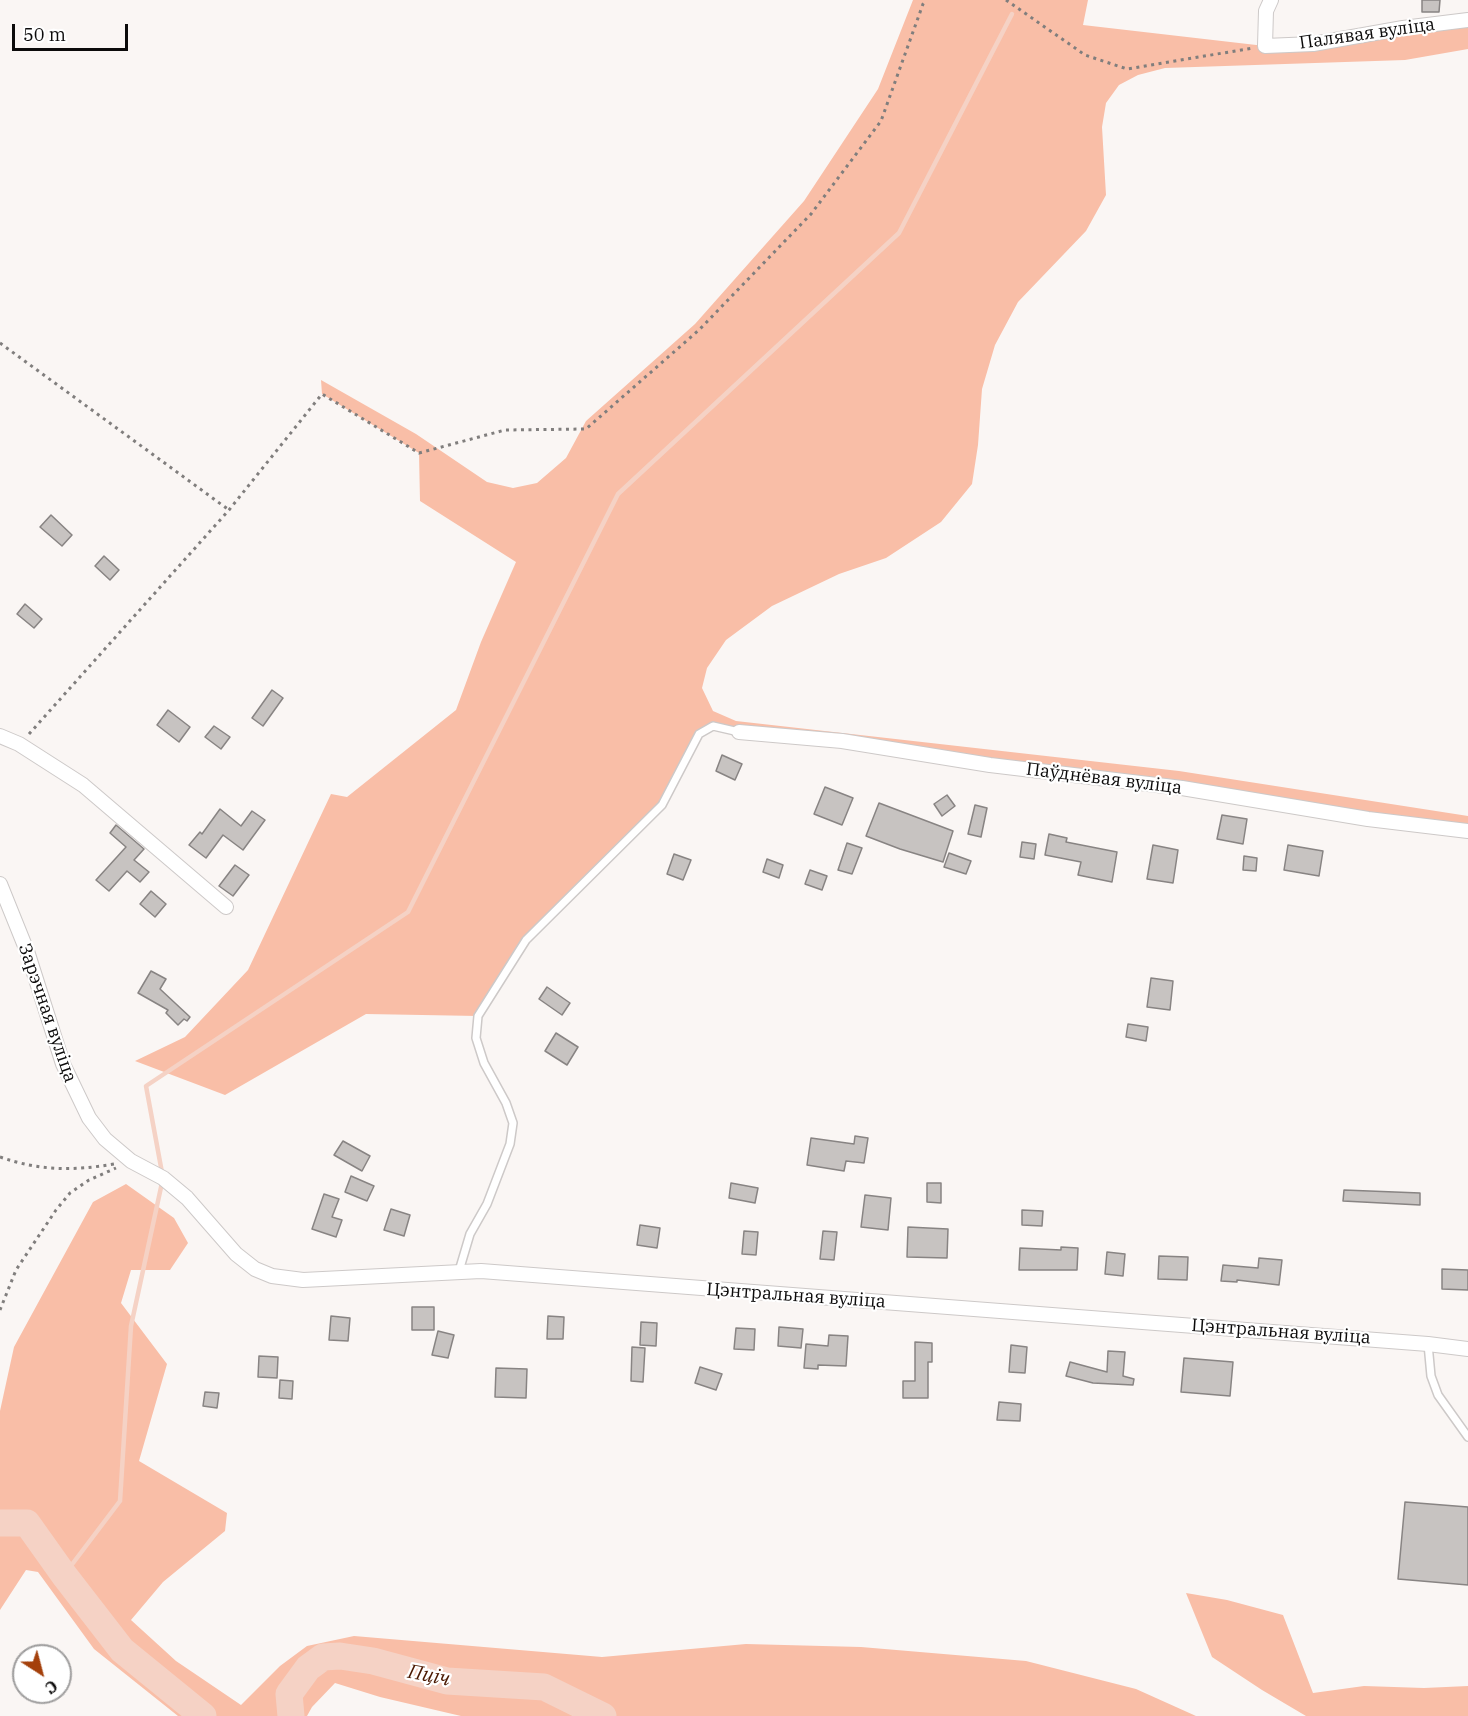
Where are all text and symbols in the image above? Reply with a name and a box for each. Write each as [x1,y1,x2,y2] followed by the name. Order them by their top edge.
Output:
[15,12,130,50] scale bar
[1298,14,1436,54] street label: Палявая вуліца
[23,23,66,46] text: 50 m
[1025,759,1183,799] street label: Паўднёвая вуліца
[13,941,81,1085] street label: Зарэчная вуліца
[706,1279,886,1313] street label: Цэнтральная вуліца
[1191,1315,1371,1349] street label: Цэнтральная вуліца
[12,1644,72,1704] north arrow
[406,1660,452,1692] water label: Пціч
[41,1676,62,1698] text: С

